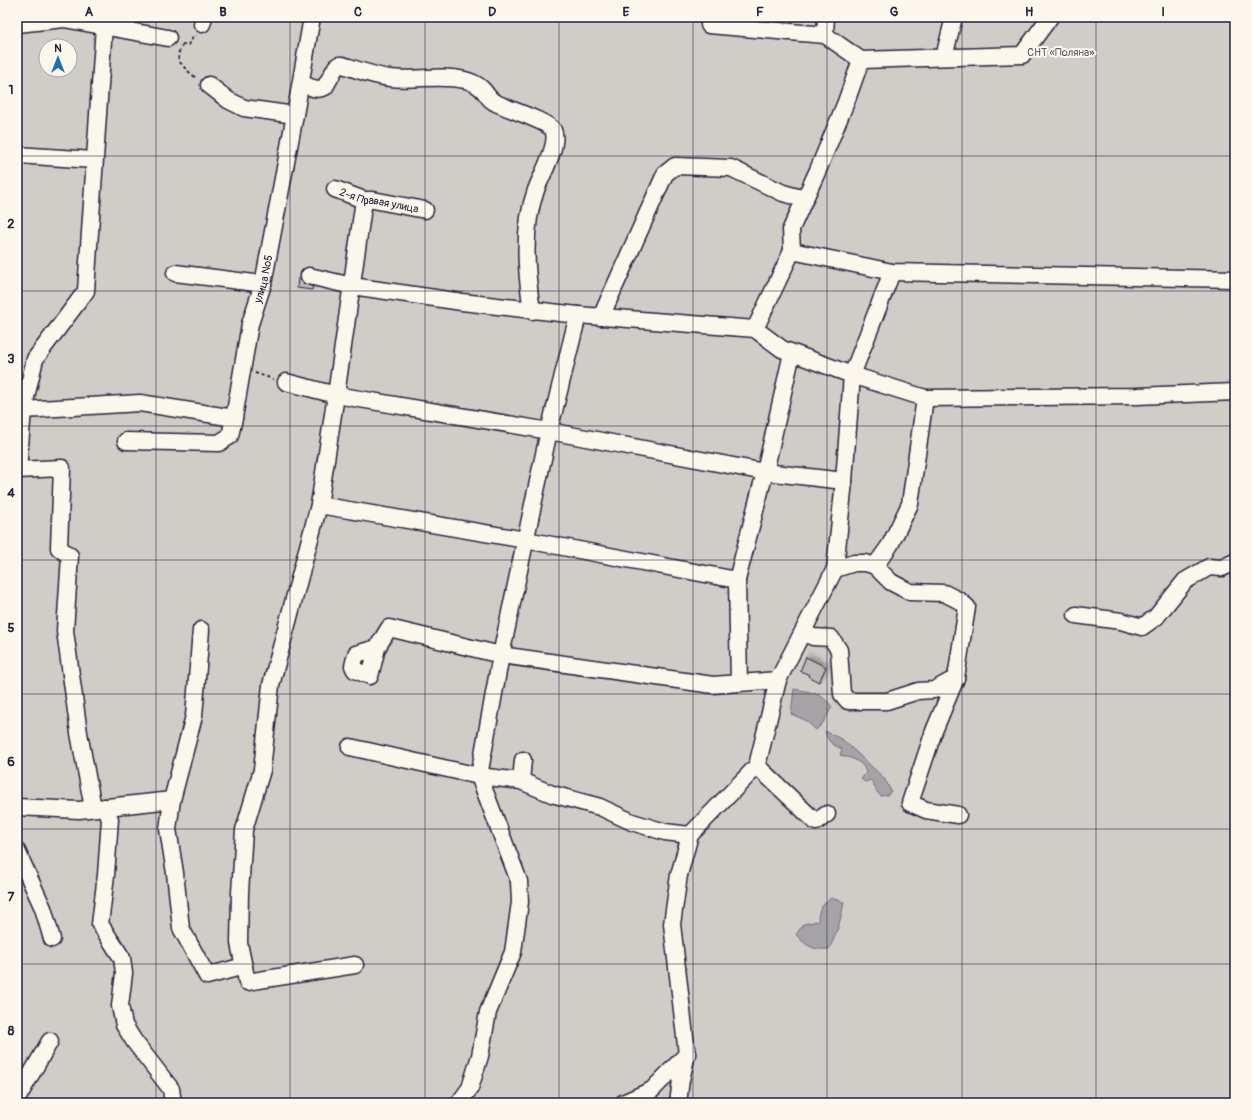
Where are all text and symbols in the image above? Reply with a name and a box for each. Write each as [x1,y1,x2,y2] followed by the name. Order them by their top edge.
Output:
[85,4,94,20] text: A
[219,4,227,20] text: B
[354,4,362,20] text: C
[488,4,496,20] text: D
[623,4,630,20] text: E
[756,4,764,20] text: F
[890,4,899,20] text: G
[1025,4,1033,20] text: H
[1161,4,1165,20] text: I
[38,38,78,78] north arrow
[54,42,62,55] text: N
[1027,46,1095,59] park label: СНТ «Поляна»
[8,82,14,98] text: 1
[338,185,420,215] street label: 2-я Правая улица
[7,216,15,232] text: 2
[250,254,275,305] street label: улица №5
[7,351,15,367] text: 3
[7,485,15,501] text: 4
[7,620,15,636] text: 5
[7,754,15,770] text: 6
[8,889,15,905] text: 7
[8,1023,15,1039] text: 8

